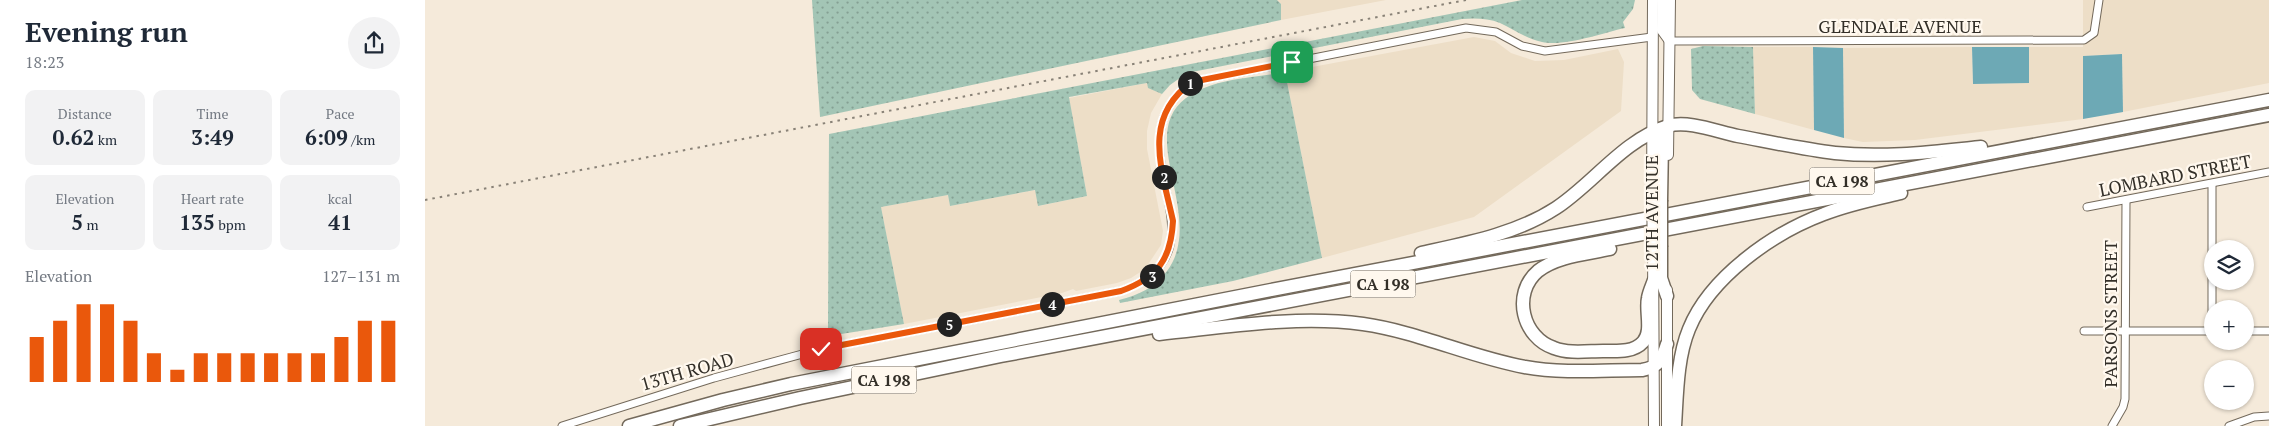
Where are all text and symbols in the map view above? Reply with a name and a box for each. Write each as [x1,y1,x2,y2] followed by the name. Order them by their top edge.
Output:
[25,13,188,50] text: Evening run
[1818,14,1982,38] street label: GLENDALE AVENUE
[348,17,400,69] button: share
[1271,41,1313,83] pin
[1278,48,1306,76] icon: arrive
[25,51,64,73] text: 18:23
[1177,70,1203,96] pin: 1
[1187,74,1194,93] text: 1
[58,104,112,123] text: Distance
[196,104,229,123] text: Time
[326,104,355,123] text: Pace
[53,123,94,151] text: 0.62
[191,123,234,151] text: 3:49
[305,123,348,151] text: 6:09
[94,130,117,149] text: km
[348,130,375,149] text: /km
[2097,148,2253,202] street label: LOMBARD STREET
[1639,155,1663,271] street label: 12TH AVENUE
[1151,164,1177,190] pin: 2
[1161,168,1168,187] text: 2
[1809,168,1875,195] road number: CA 198
[55,189,114,208] text: Elevation
[181,189,244,208] text: Heart rate
[328,189,353,208] text: kcal
[71,208,83,236] text: 5
[179,208,215,236] text: 135
[328,208,352,236] text: 41
[83,215,99,234] text: m
[215,215,246,234] text: bpm
[2098,240,2122,388] street label: PARSONS STREET
[2204,240,2254,410] map controls
[2204,240,2254,290] button: layers
[1139,264,1165,288] pin: 3
[25,265,92,287] text: Elevation
[322,265,400,287] text: 127–131 m
[1149,267,1156,286] text: 3
[1351,270,1415,298] road number: CA 198
[1039,292,1065,316] pin: 4
[1049,295,1056,314] text: 4
[2204,300,2254,350] button: +
[937,312,961,336] pin: 5
[946,315,953,334] text: 5
[800,328,842,370] pin
[807,335,835,363] icon: check
[637,346,737,396] street label: 13TH ROAD
[2204,360,2254,410] button: −
[851,366,917,394] road number: CA 198

